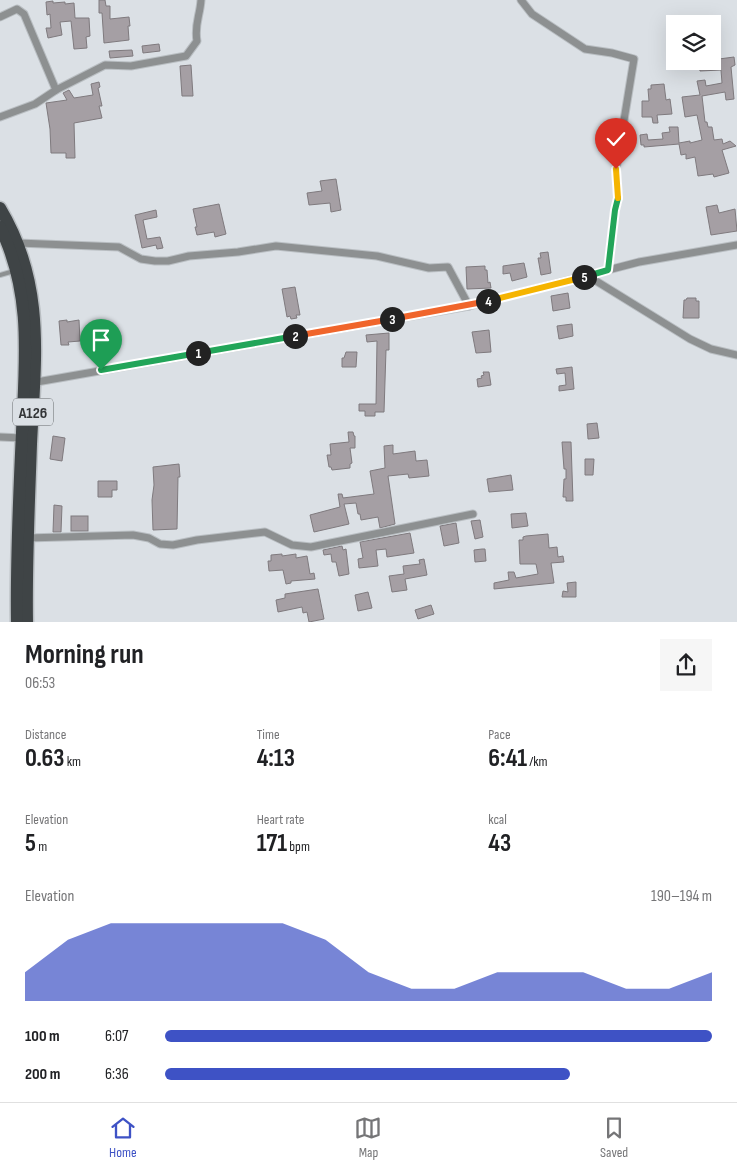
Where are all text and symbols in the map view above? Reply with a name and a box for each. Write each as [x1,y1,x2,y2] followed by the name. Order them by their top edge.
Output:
[666,15,721,70] map controls
[666,15,721,70] button: layers
[595,118,637,169] pin
[602,125,630,153] icon: check
[572,264,596,290] pin: 5
[581,269,588,286] text: 5
[476,288,500,314] pin: 4
[485,293,492,310] text: 4
[380,306,404,332] pin: 3
[389,311,396,328] text: 3
[80,319,122,370] pin
[282,324,308,348] pin: 2
[87,326,115,354] icon: arrive
[292,328,299,345] text: 2
[186,340,210,366] pin: 1
[196,345,201,362] text: 1
[13,398,53,426] road number: A126
[25,638,144,671] text: Morning run
[660,639,712,691] button: share
[25,674,55,693] text: 06:53
[25,726,66,743] text: Distance
[257,726,280,743] text: Time
[488,726,511,743] text: Pace
[25,743,65,774] text: 0.63
[257,743,295,774] text: 4:13
[488,743,527,774] text: 6:41
[65,753,81,770] text: km
[527,753,548,770] text: /km
[25,811,68,828] text: Elevation
[257,811,304,828] text: Heart rate
[488,811,507,828] text: kcal
[25,828,36,859] text: 5
[257,828,287,859] text: 171
[488,828,511,859] text: 43
[36,838,47,855] text: m
[287,838,310,855] text: bpm
[25,887,74,906] text: Elevation
[651,887,712,906] text: 190–194 m
[25,1027,60,1046] text: 100 m
[105,1027,129,1046] text: 6:07
[25,1065,60,1084] text: 200 m
[105,1065,129,1084] text: 6:36
[109,1114,137,1161] tab: Home
[354,1114,382,1161] tab: Map
[600,1114,628,1161] tab: Saved

